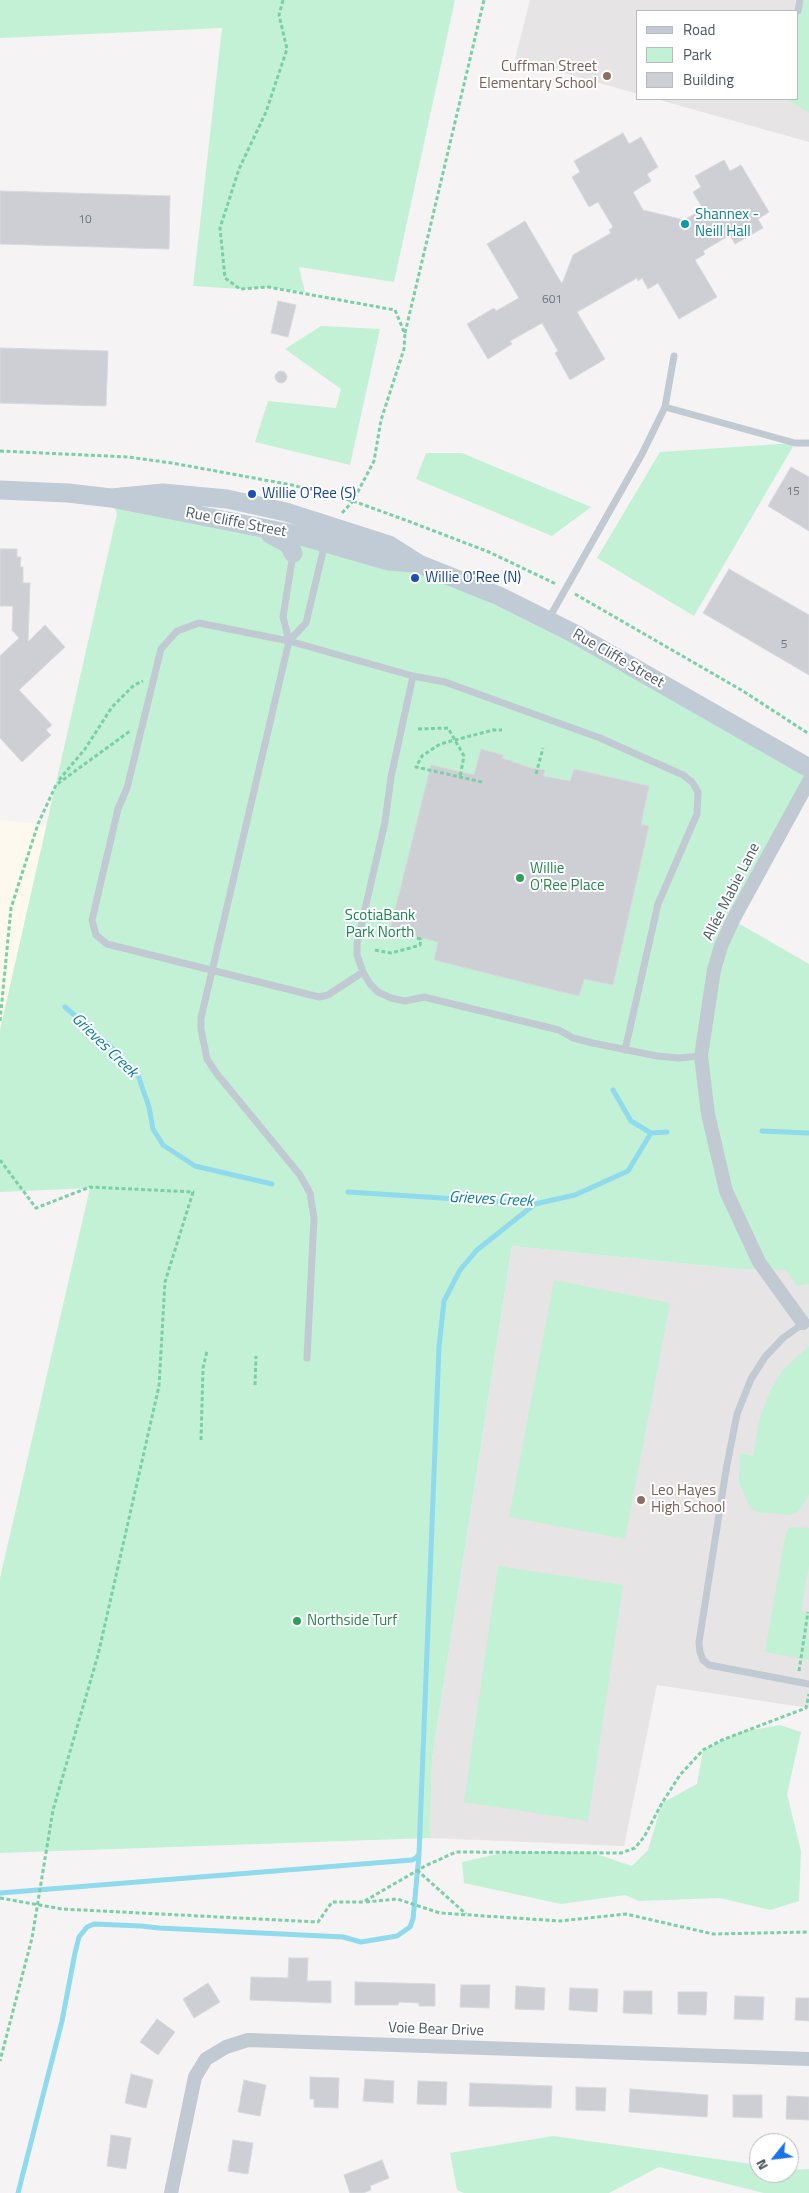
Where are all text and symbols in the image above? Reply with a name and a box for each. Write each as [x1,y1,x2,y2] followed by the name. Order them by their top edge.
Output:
[636,10,799,100] legend
[683,18,715,41] text: Road
[683,43,712,66] text: Park
[479,58,597,93] place label: Cuffman Street Elementary School
[683,68,734,91] text: Building
[601,70,613,82] marker: Cuffman Street Elementary School
[695,206,759,241] place label: Shannex - Neill Hall
[78,213,92,227] house number: 10
[679,218,691,230] marker: Shannex - Neill Hall
[542,293,562,307] house number: 601
[262,485,356,503] place label: Willie O'Ree (S)
[786,485,800,499] house number: 15
[246,488,258,500] marker: Willie O'Ree (S)
[184,504,288,542] street label: Rue Cliffe Street
[425,569,521,587] place label: Willie O'Ree (N)
[409,572,421,584] marker: Willie O'Ree (N)
[569,626,667,692] street label: Rue Cliffe Street
[781,638,787,652] house number: 5
[700,840,764,944] street label: Allée Mabie Lane
[530,860,604,895] place label: Willie O'Ree Place
[514,872,526,884] marker: Willie O'Ree Place
[345,907,415,942] park label: ScotiaBank Park North
[67,1010,141,1082] water label: Grieves Creek
[448,1188,534,1212] water label: Grieves Creek
[651,1482,726,1517] place label: Leo Hayes High School
[635,1494,647,1506] marker: Leo Hayes High School
[307,1612,397,1630] place label: Northside Turf
[291,1615,303,1627] marker: Northside Turf
[388,2019,484,2041] street label: Voie Bear Drive
[749,2133,799,2183] north arrow
[750,2156,773,2174] text: N

